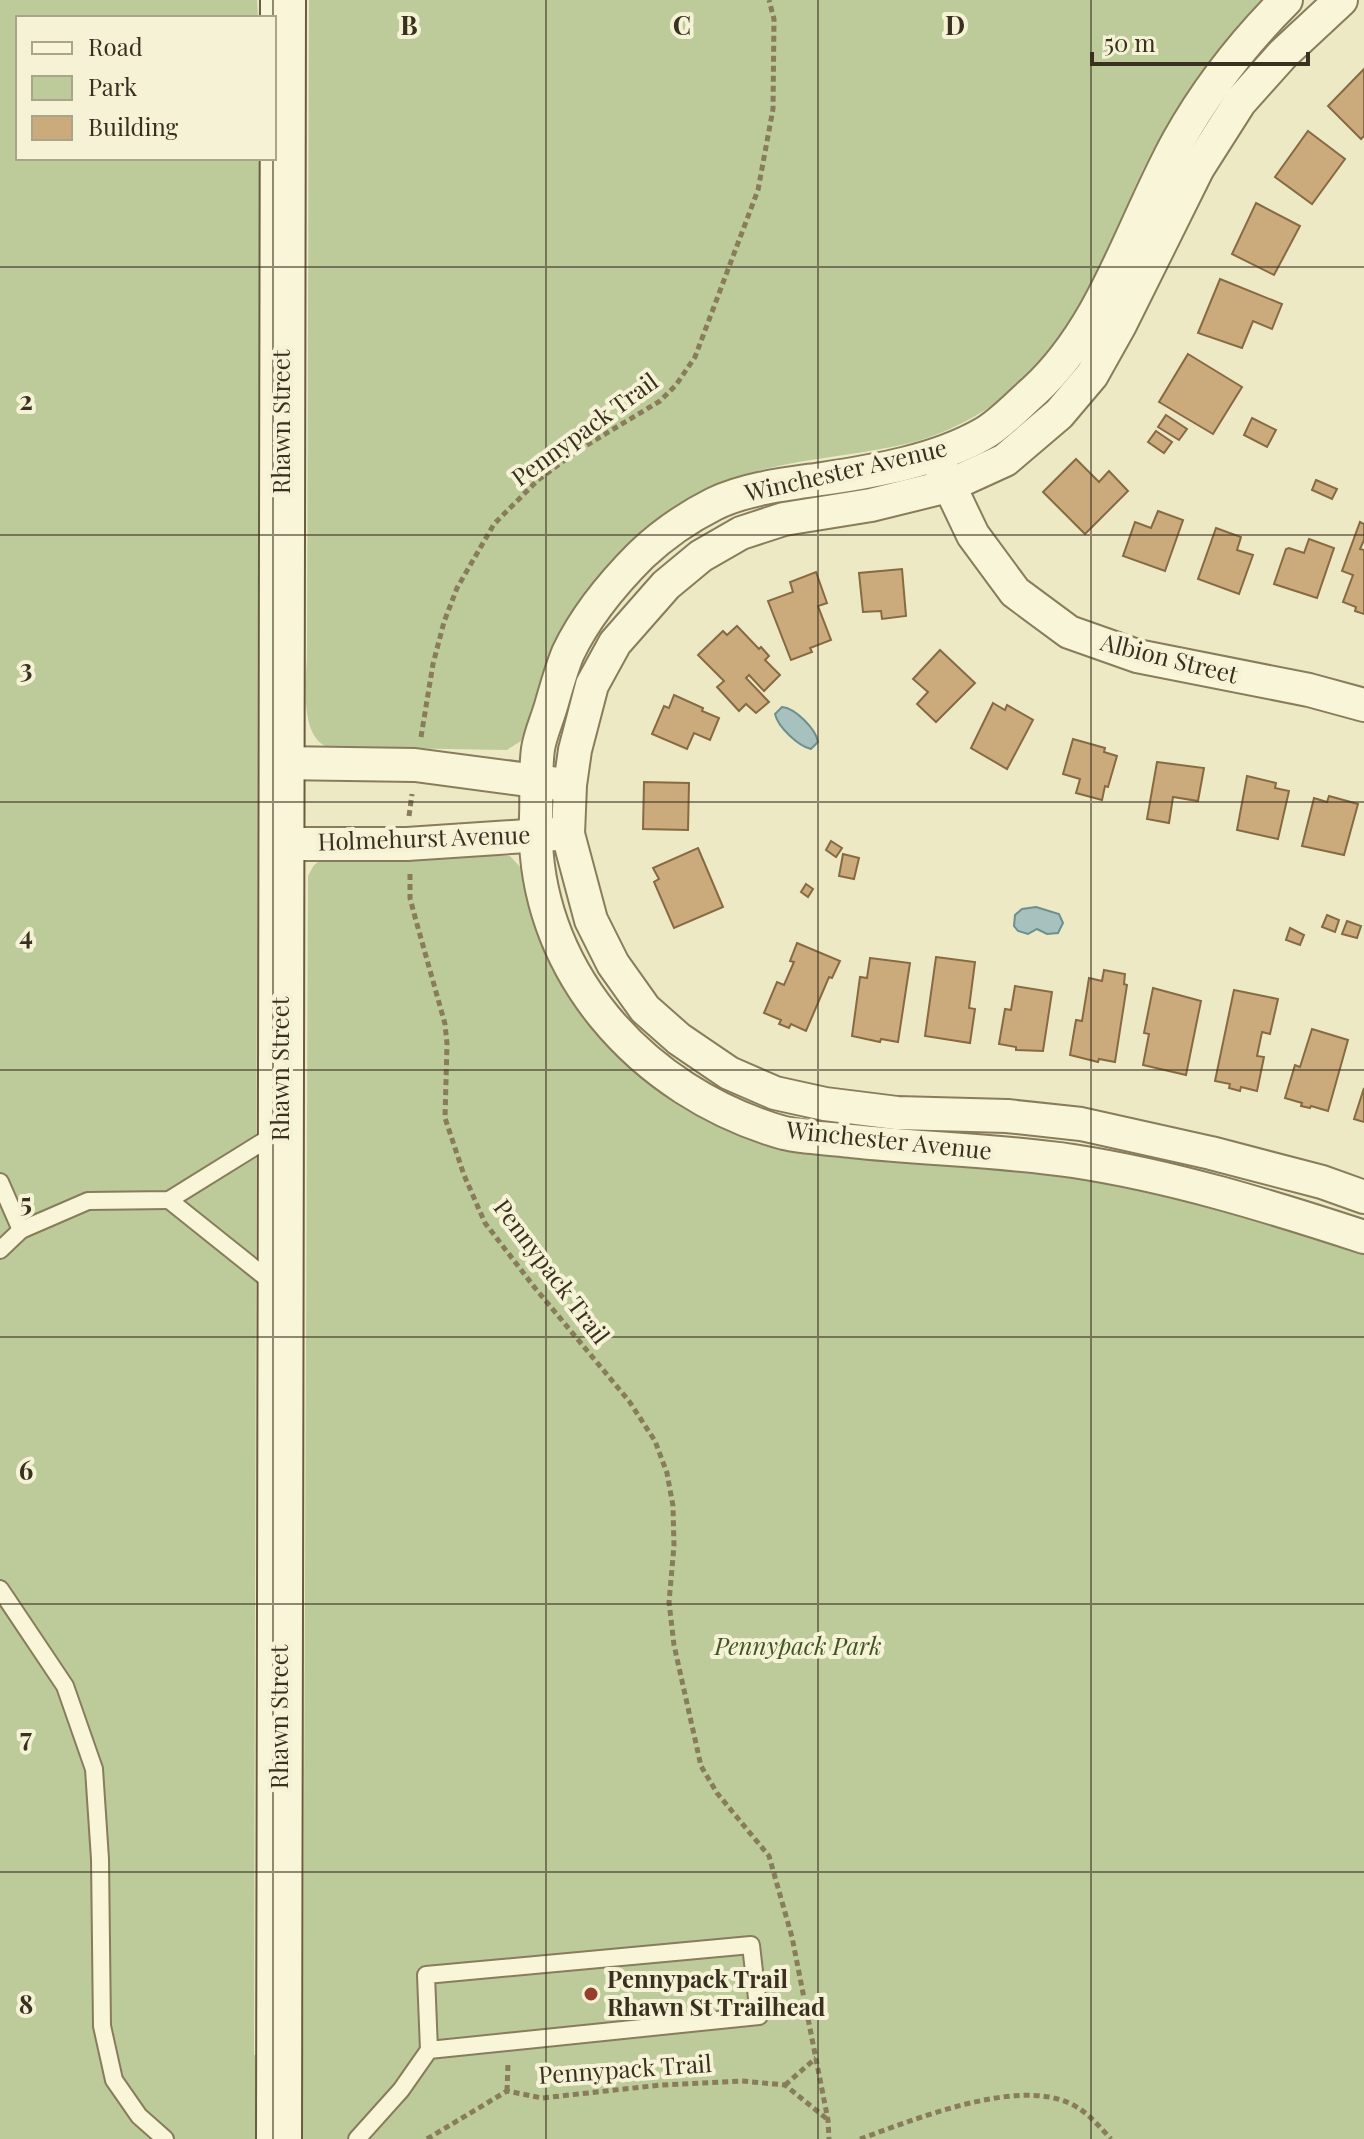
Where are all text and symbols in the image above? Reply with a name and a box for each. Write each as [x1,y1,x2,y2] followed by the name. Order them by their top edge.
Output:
[400,7,418,42] text: B
[673,7,691,42] text: C
[945,7,965,42] text: D
[16,16,276,160] legend
[1092,16,1308,66] scale bar
[1104,26,1156,58] text: 50 m
[88,30,143,62] text: Road
[88,70,138,102] text: Park
[88,110,179,142] text: Building
[264,349,296,494] street label: Rhawn Street
[504,364,664,492] street label: Pennypack Trail
[19,382,33,417] text: 2
[740,430,950,508] street label: Winchester Avenue
[1097,624,1242,690] street label: Albion Street
[20,650,32,685] text: 3
[317,817,531,857] street label: Holmehurst Avenue
[19,917,33,952] text: 4
[263,996,295,1141] street label: Rhawn Street
[784,1112,993,1166] street label: Winchester Avenue
[20,1184,32,1219] text: 5
[488,1192,618,1350] street label: Pennypack Trail
[19,1452,33,1487] text: 6
[713,1629,882,1661] park label: Pennypack Park
[262,1644,294,1789] street label: Rhawn Street
[20,1719,32,1754] text: 7
[607,1962,825,2022] place label: Pennypack Trail Rhawn St Trailhead
[582,1985,600,2003] marker: Pennypack Trail Rhawn St Trailhead
[19,1986,33,2021] text: 8
[537,2046,713,2090] street label: Pennypack Trail

